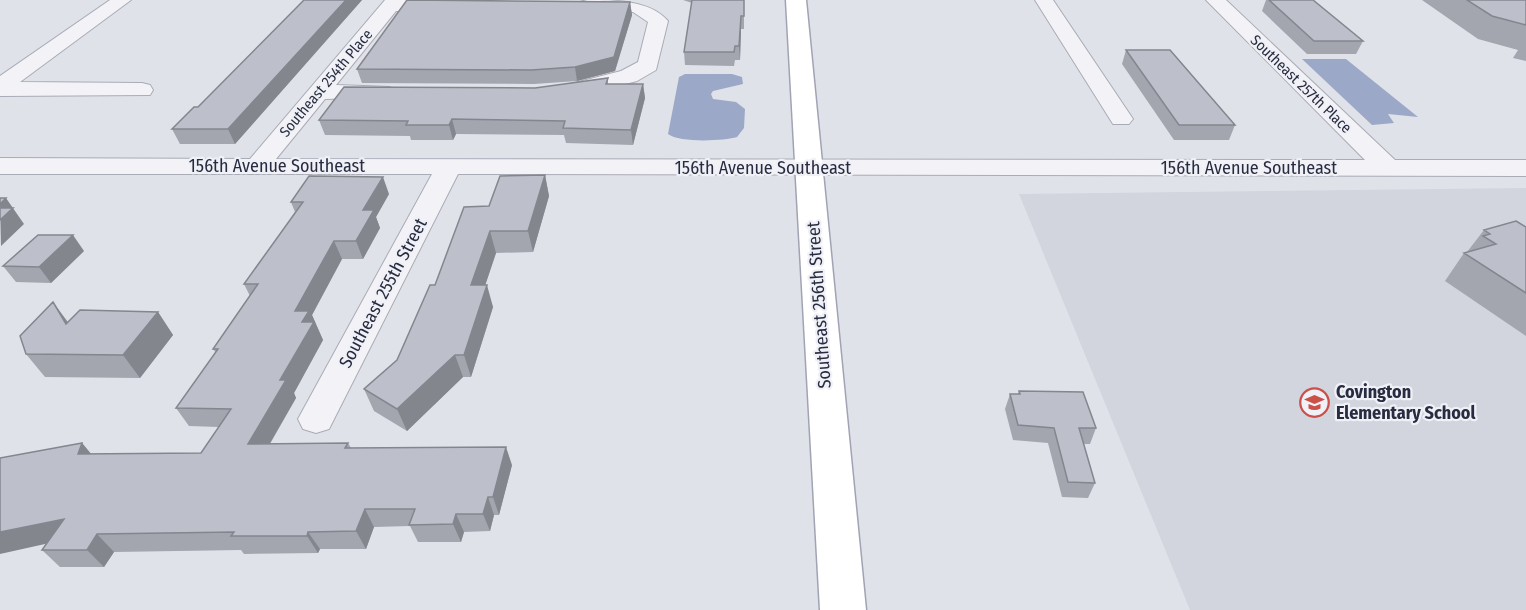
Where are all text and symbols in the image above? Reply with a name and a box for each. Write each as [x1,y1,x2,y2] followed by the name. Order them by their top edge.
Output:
[276,26,376,140] street label: Southeast 254th Place
[1247,31,1355,137] street label: Southeast 257th Place
[189,155,365,177] street label: 156th Avenue Southeast
[675,157,851,179] street label: 156th Avenue Southeast
[1161,157,1337,179] street label: 156th Avenue Southeast
[334,214,432,372] street label: Southeast 255th Street
[802,221,836,389] street label: Southeast 256th Street
[1336,381,1475,424] place label: Covington Elementary School
[1299,386,1331,418] school or university icon: Covington Elementary School

